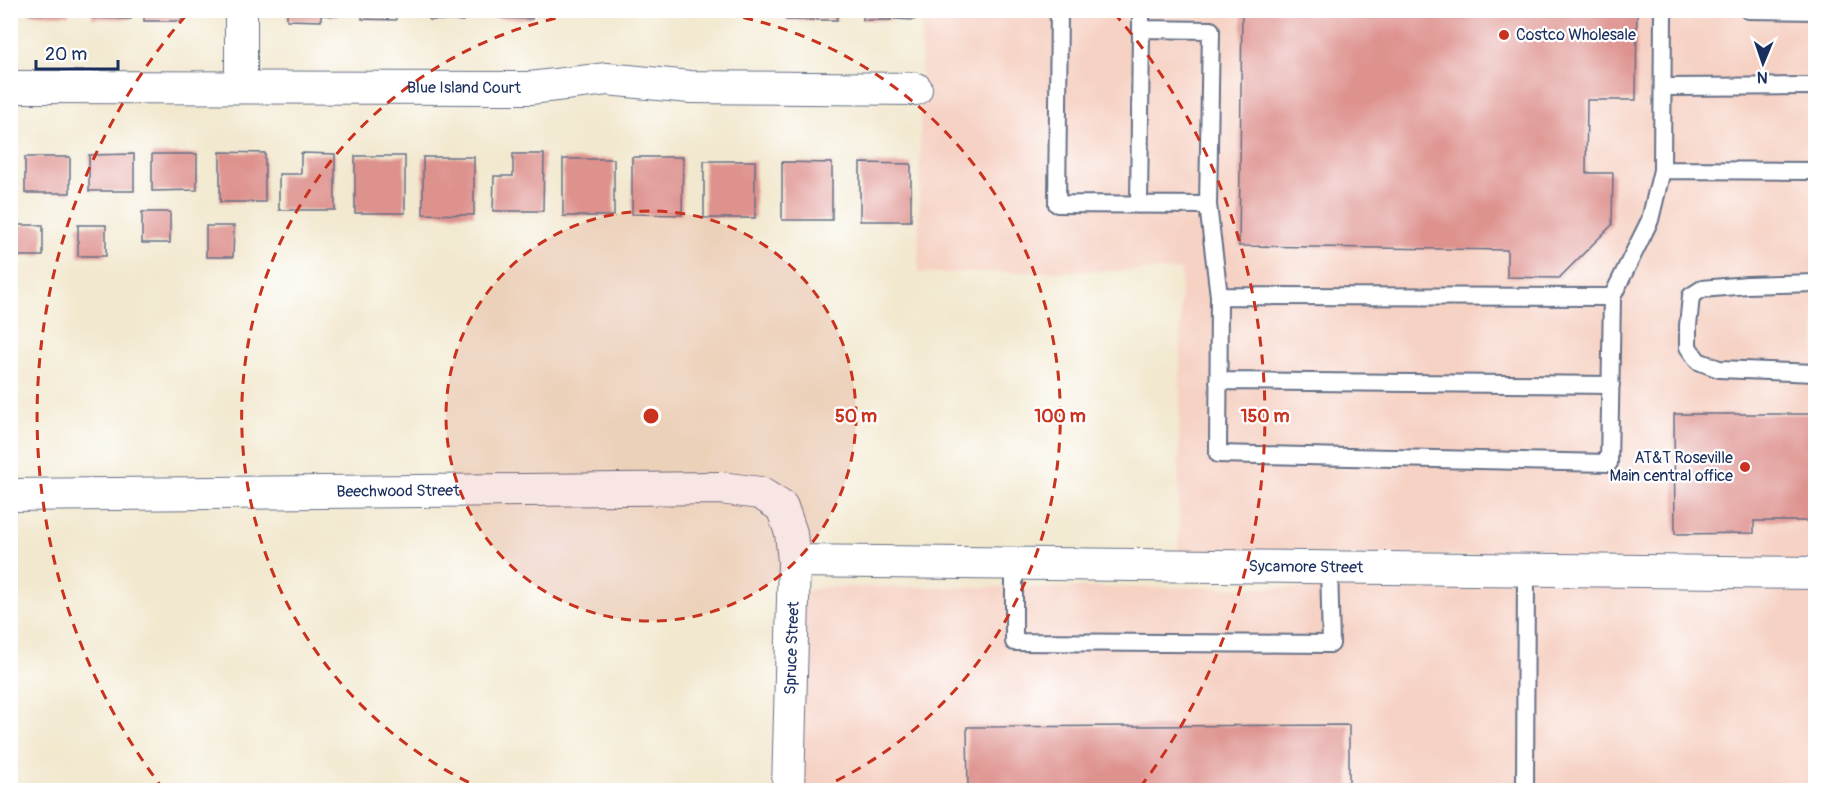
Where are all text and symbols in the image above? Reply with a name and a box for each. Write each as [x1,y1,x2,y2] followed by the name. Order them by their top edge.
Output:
[1516,25,1636,45] place label: Costco Wholesale
[1497,28,1511,42] marker: Costco Wholesale
[36,33,118,71] scale bar
[1733,33,1793,93] north arrow
[45,43,87,66] text: 20 m
[1757,67,1768,87] text: N
[407,78,521,98] street label: Blue Island Court
[835,405,877,428] text: 50 m
[1034,405,1086,428] text: 100 m
[1241,405,1290,428] text: 150 m
[641,406,661,426] centre of rings
[1609,448,1733,486] place label: AT&T Roseville Main central office
[1738,460,1752,474] marker: AT&T Roseville Main central office
[336,481,460,502] street label: Beechwood Street
[1248,556,1364,578] street label: Sycamore Street
[780,600,804,695] street label: Spruce Street

